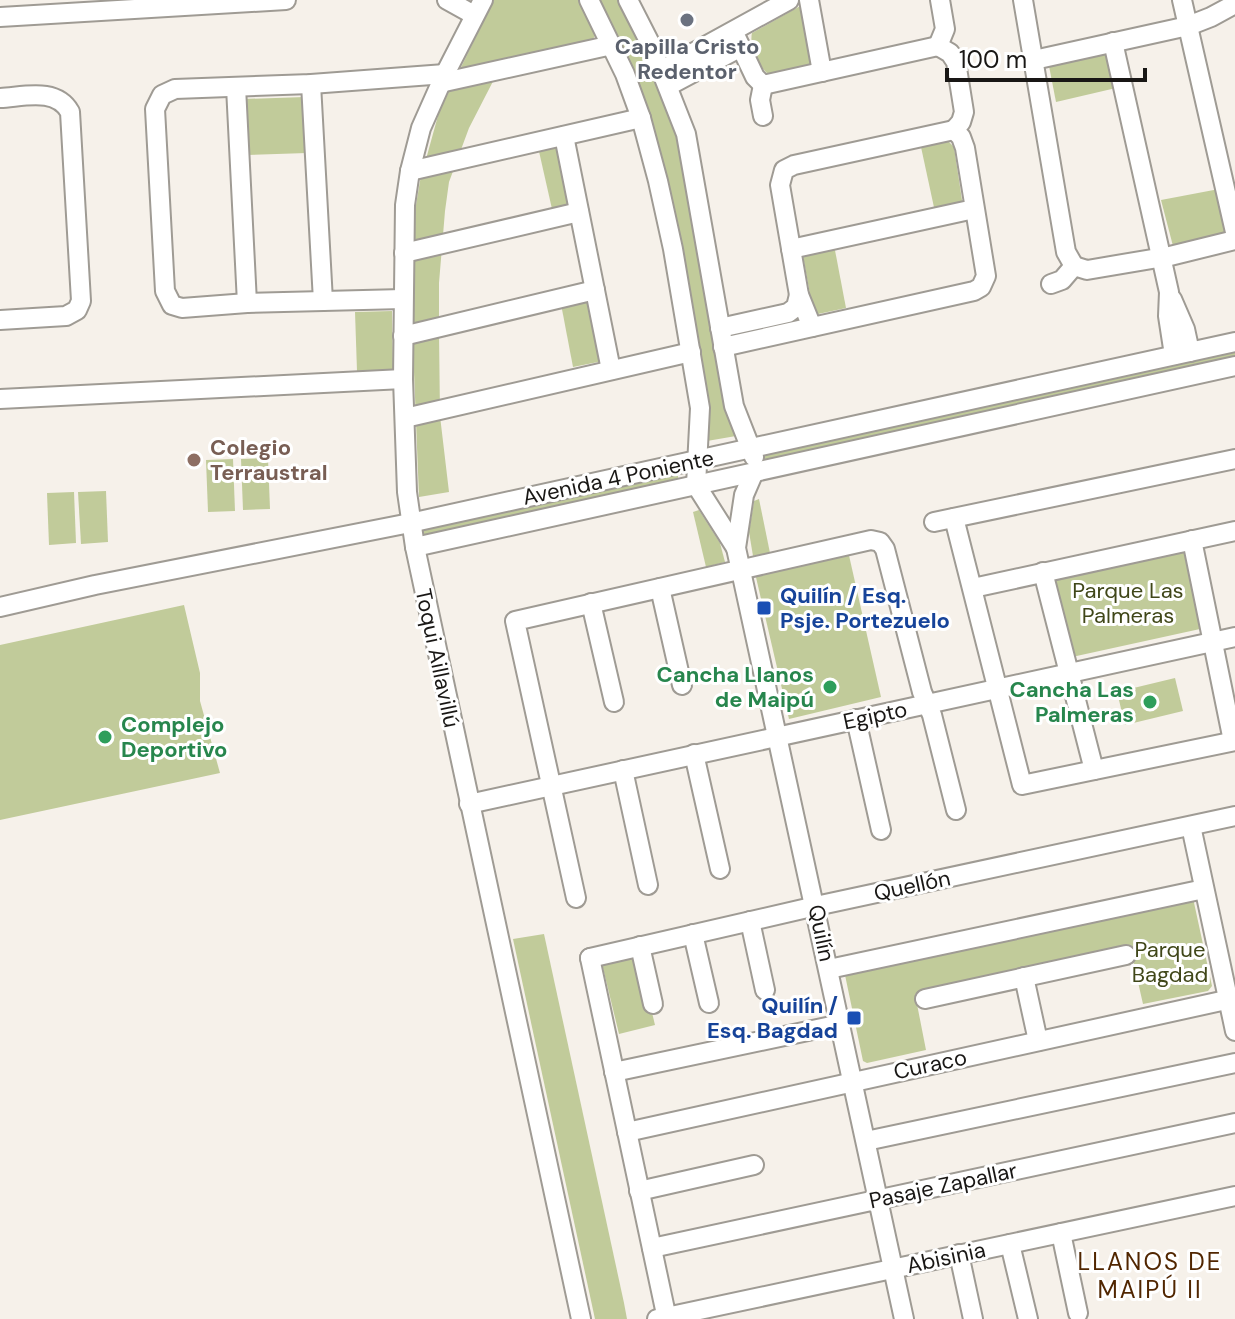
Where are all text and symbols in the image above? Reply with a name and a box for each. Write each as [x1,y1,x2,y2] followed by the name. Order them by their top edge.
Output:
[678,11,696,29] marker: Capilla Cristo Redentor
[615,32,759,86] place label: Capilla Cristo Redentor
[947,32,1145,82] scale bar
[959,44,1027,75] text: 100 m
[210,433,328,487] place label: Colegio Terraustral
[520,443,716,512] street label: Avenida 4 Poniente
[185,451,203,469] marker: Colegio Terraustral
[1072,576,1184,630] park label: Parque Las Palmeras
[780,581,950,635] place label: Quilín / Esq. Psje. Portezuelo
[409,586,466,730] street label: Toqui Aillavillú
[755,599,773,617] marker: Quilín / Esq. Psje. Portezuelo
[657,660,814,714] place label: Cancha Llanos de Maipú
[1009,675,1134,729] place label: Cancha Las Palmeras
[821,678,839,696] marker: Cancha Llanos de Maipú
[1141,693,1159,711] marker: Cancha Las Palmeras
[840,695,910,736] street label: Egipto
[121,710,228,764] place label: Complejo Deportivo
[96,728,114,746] marker: Complejo Deportivo
[871,863,953,908] street label: Quellón
[801,902,842,964] street label: Quilín
[1132,935,1208,989] park label: Parque Bagdad
[707,991,838,1045] place label: Quilín / Esq. Bagdad
[845,1009,863,1027] marker: Quilín / Esq. Bagdad
[891,1043,969,1086] street label: Curaco
[866,1156,1020,1215] street label: Pasaje Zapallar
[904,1235,988,1280] street label: Abisinia
[1078,1246,1222,1305] district label: LLANOS DE MAIPÚ II

